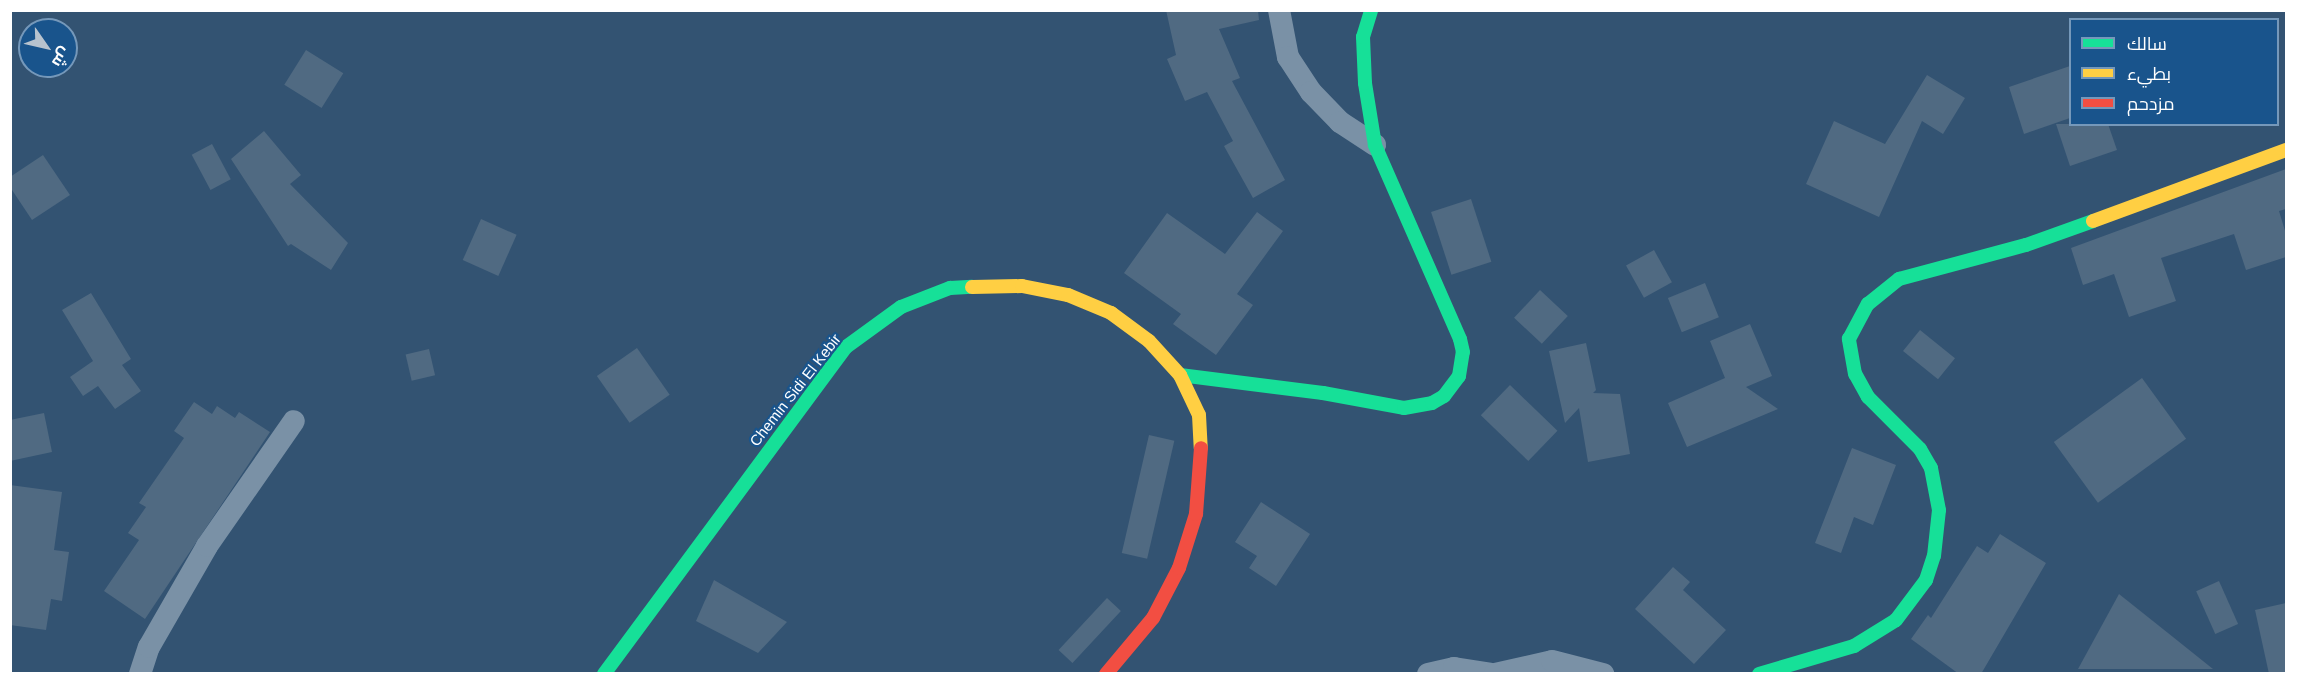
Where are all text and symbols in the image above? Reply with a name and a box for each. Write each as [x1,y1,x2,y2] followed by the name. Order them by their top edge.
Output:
[18,18,78,78] north arrow
[2069,18,2279,126] legend
[2127,34,2167,54] text: سالك
[49,44,74,70] text: ش
[2127,64,2171,84] text: بطيء
[2127,94,2175,114] text: مزدحم
[746,330,844,450] street label: Chemin Sidi El Kebir

